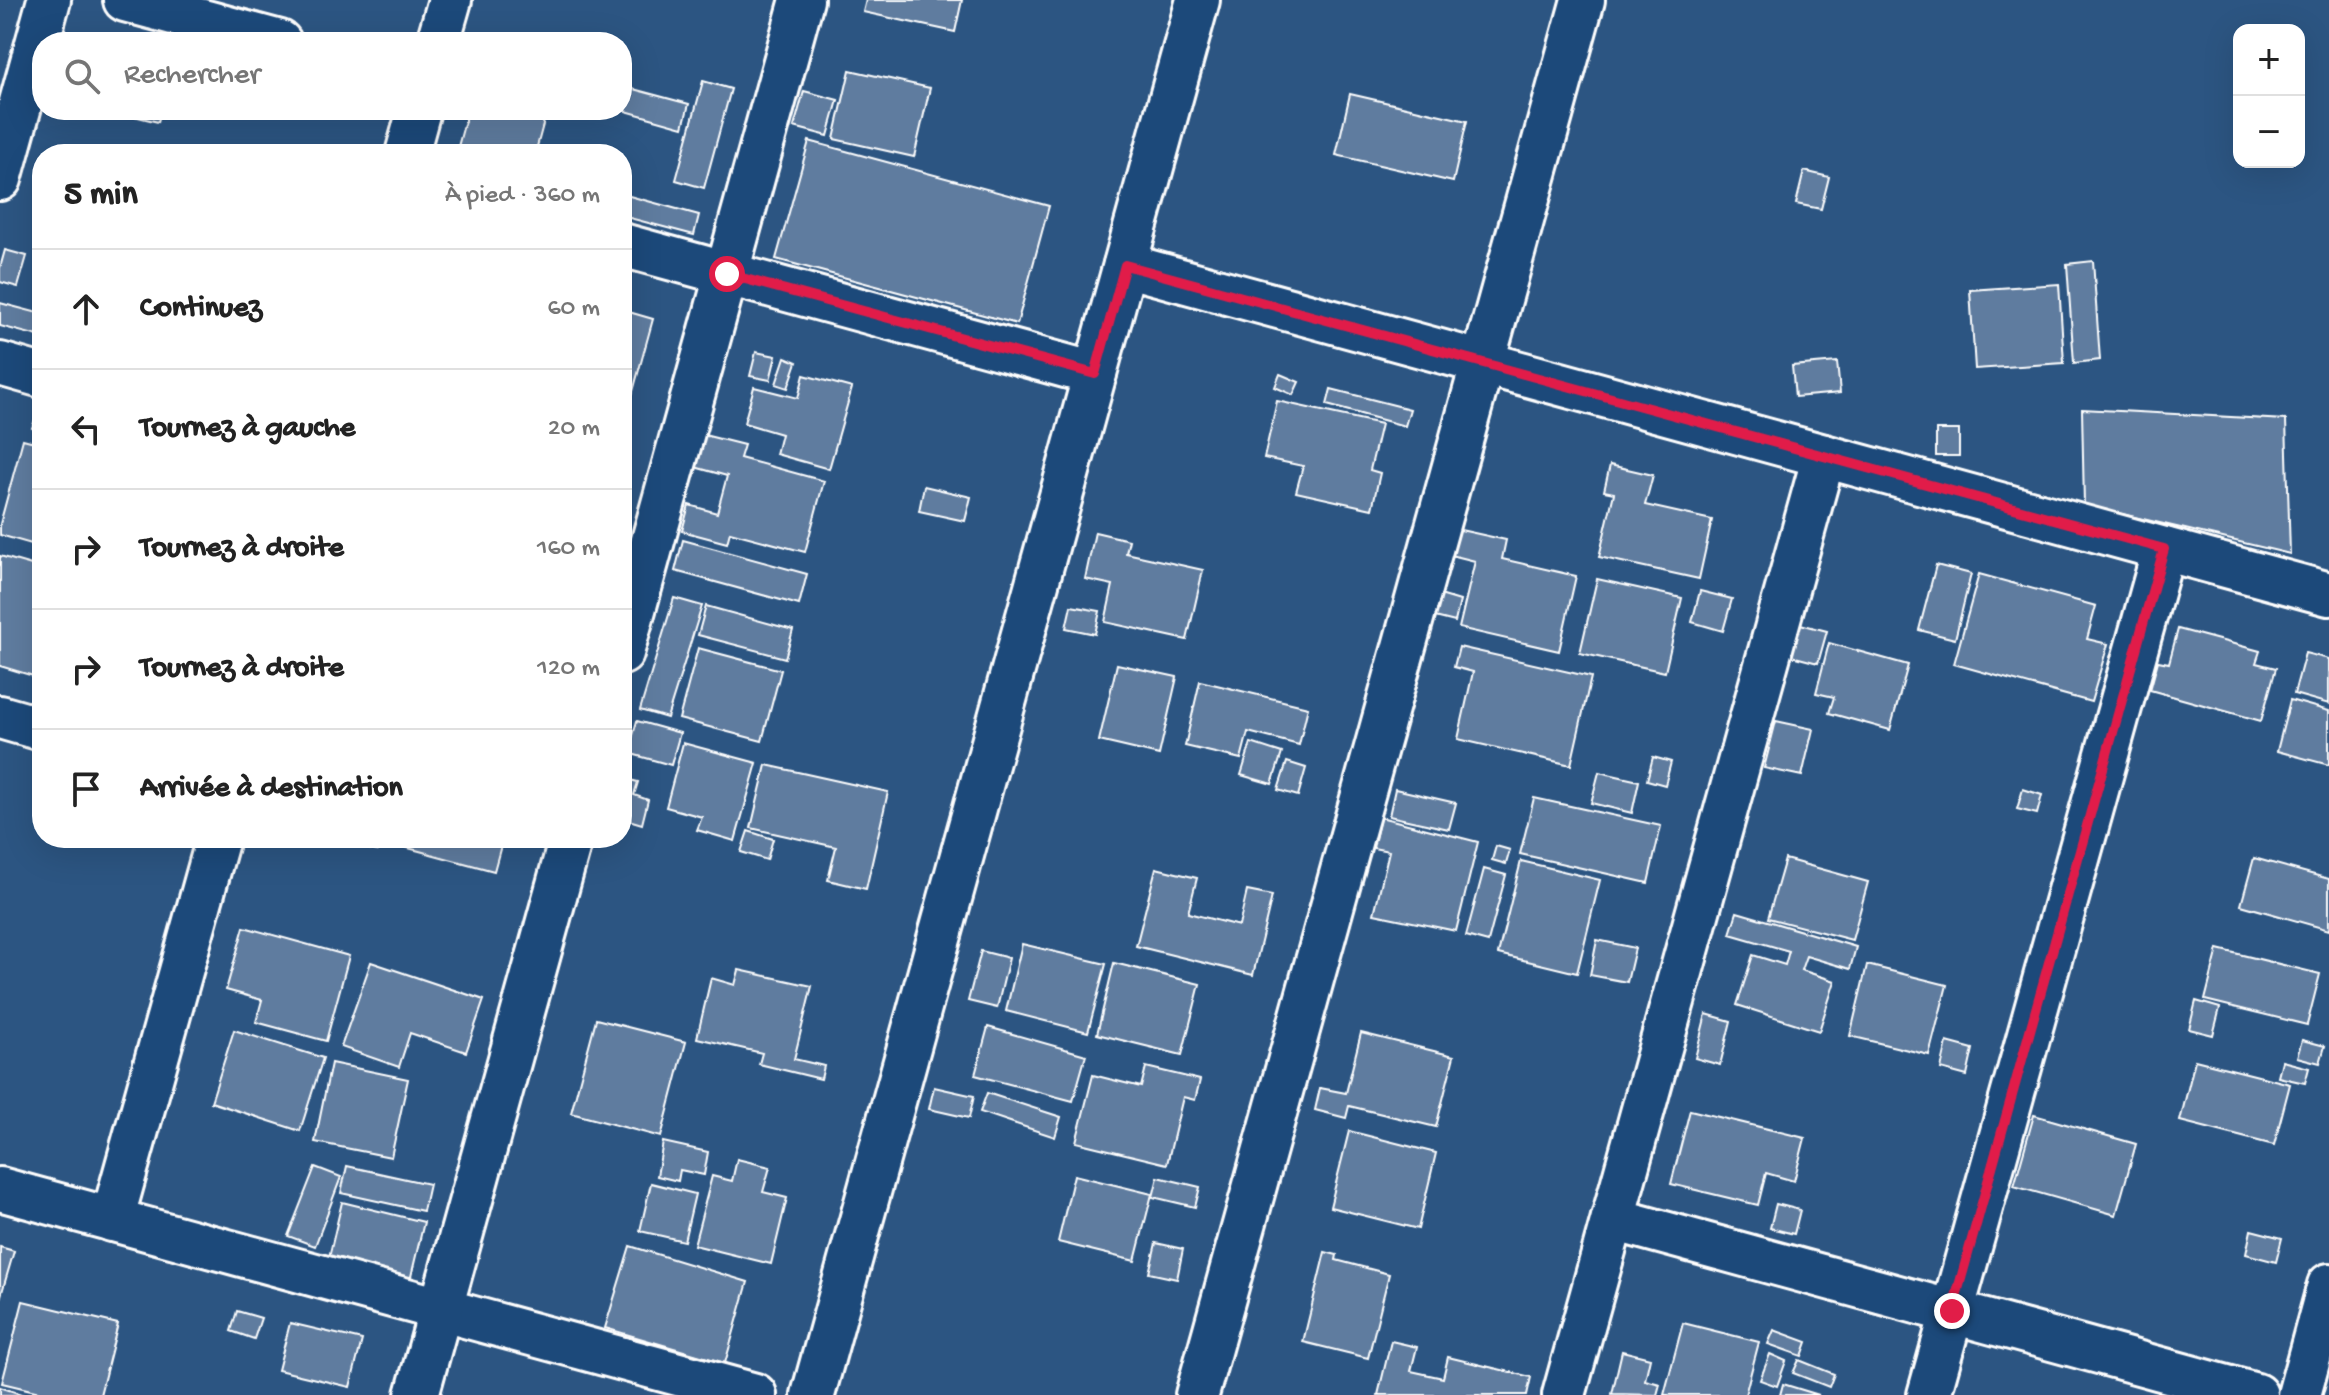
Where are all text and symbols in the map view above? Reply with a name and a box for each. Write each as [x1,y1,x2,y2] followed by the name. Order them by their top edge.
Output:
[2233,24,2305,168] map controls
[2233,24,2305,96] button: +
[32,32,632,120] search box
[60,54,104,98] icon: search
[124,59,260,94] text: Rechercher
[2233,96,2305,168] button: −
[64,176,138,216] text: 5 min
[445,181,600,212] text: À pied · 360 m
[709,256,745,292] route start
[64,287,108,331] icon: ahead
[140,292,262,327] text: Continuez
[547,294,600,325] text: 60 m
[64,407,108,451] icon: left
[140,412,355,447] text: Tournez à gauche
[548,414,600,445] text: 20 m
[64,527,108,571] icon: right
[140,532,344,567] text: Tournez à droite
[537,534,600,565] text: 160 m
[64,647,108,691] icon: right
[140,652,344,687] text: Tournez à droite
[537,654,600,685] text: 120 m
[64,767,108,811] icon: arrive
[140,772,403,807] text: Arrivée à destination
[1934,1293,1970,1329] route end

